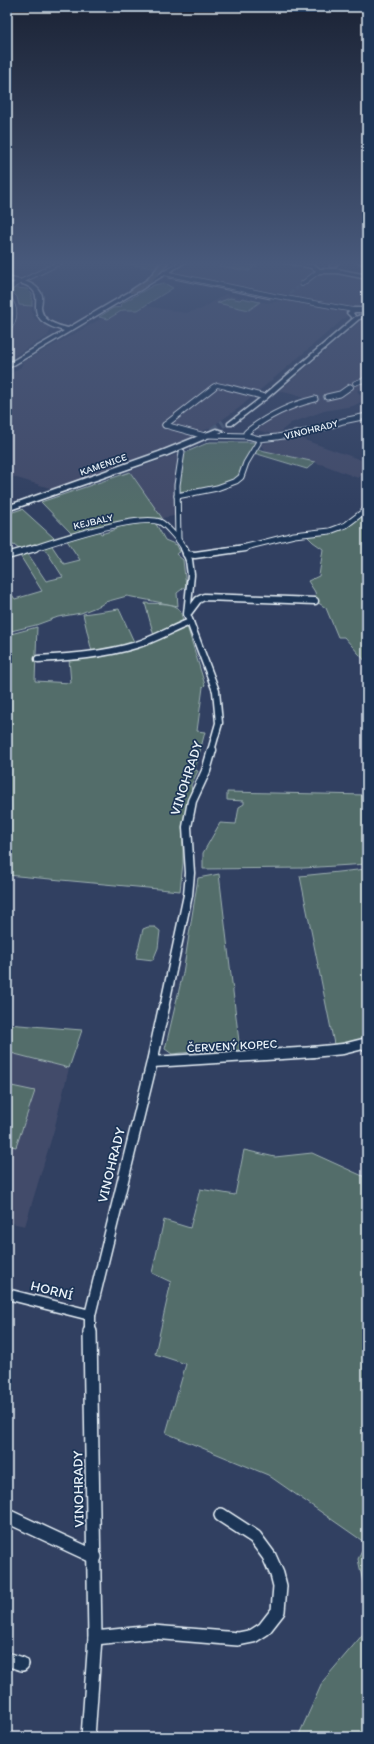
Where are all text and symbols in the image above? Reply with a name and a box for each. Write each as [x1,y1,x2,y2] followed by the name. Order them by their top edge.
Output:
[283,416,340,442] street label: VINOHRADY
[78,450,129,479] street label: KAMENICE
[72,511,114,532] street label: KEJBALY
[166,739,206,817] street label: VINOHRADY
[186,1037,278,1055] street label: ČERVENÝ KOPEC
[94,1126,129,1205] street label: VINOHRADY
[29,1277,75,1304] street label: HORNÍ
[69,1450,88,1528] street label: VINOHRADY

